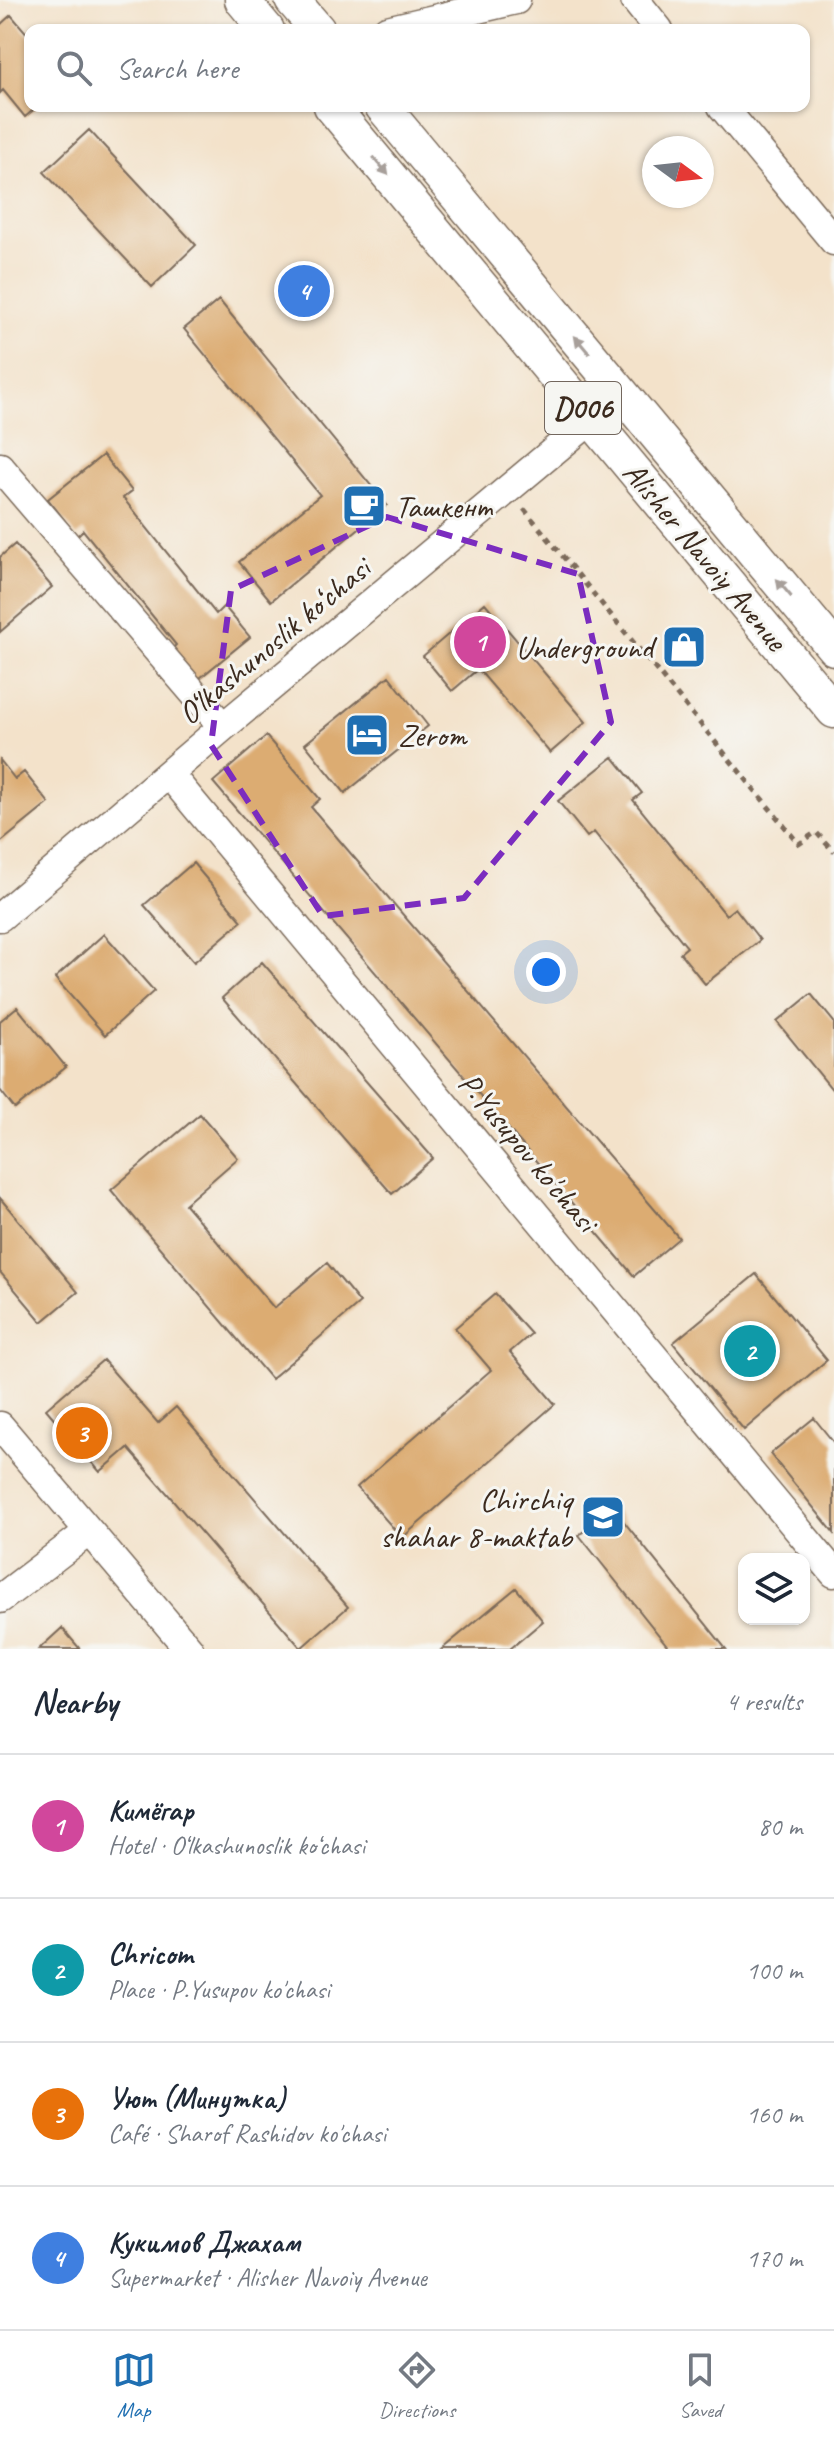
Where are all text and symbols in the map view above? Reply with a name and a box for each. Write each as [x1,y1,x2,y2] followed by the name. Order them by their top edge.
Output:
[24,24,810,112] search box
[52,46,96,90] icon: search
[116,49,238,87] text: Search here
[642,136,714,208] north arrow
[372,156,389,176] one-way arrow
[278,261,330,321] pin: 4
[574,336,591,356] one-way arrow
[545,382,621,434] road number: D006
[614,453,798,661] street label: Alisher Navoiy Avenue
[340,482,388,530] cafe icon: Ташкент
[395,486,494,527] place label: Ташкент
[169,546,382,734] street label: O‘lkashunoslik ko‘chasi
[776,578,793,598] one-way arrow
[454,612,506,672] pin: 1
[660,623,708,671] shop icon: Underground
[516,627,657,668] place label: Underground
[343,711,391,759] hotel icon: Zerom
[398,715,469,756] place label: Zerom
[526,952,566,992] your location
[449,1064,609,1243] street label: P.Yusupov ko'chasi
[724,1321,776,1381] pin: 2
[56,1403,108,1463] pin: 3
[380,1479,575,1557] place label: Chirchiq shahar 8-maktab
[579,1493,627,1541] school or university icon: Chirchiq shahar 8-maktab
[738,1553,810,1625] map controls
[738,1553,810,1625] button: layers
[32,1680,118,1723] text: Nearby
[726,1685,802,1718] text: 4 results
[108,1791,194,1829] text: Кимёгар
[52,1810,64,1843] text: 1
[758,1810,802,1843] text: 80 m
[108,1829,365,1862] text: Hotel · O‘lkashunoslik ko‘chasi
[108,1935,193,1973] text: Chricom
[52,1954,64,1987] text: 2
[746,1954,802,1987] text: 100 m
[108,1973,330,2006] text: Place · P.Yusupov ko'chasi
[108,2079,285,2117] text: Уют (Минутка)
[52,2098,64,2131] text: 3
[746,2098,802,2131] text: 160 m
[108,2117,386,2150] text: Café · Sharof Rashidov ko'chasi
[108,2223,300,2261] text: Кукимов Джахам
[52,2242,64,2275] text: 4
[746,2242,802,2275] text: 170 m
[108,2261,427,2294] text: Supermarket · Alisher Navoiy Avenue
[112,2348,156,2424] tab: Map
[379,2348,455,2424] tab: Directions
[678,2348,722,2424] tab: Saved

